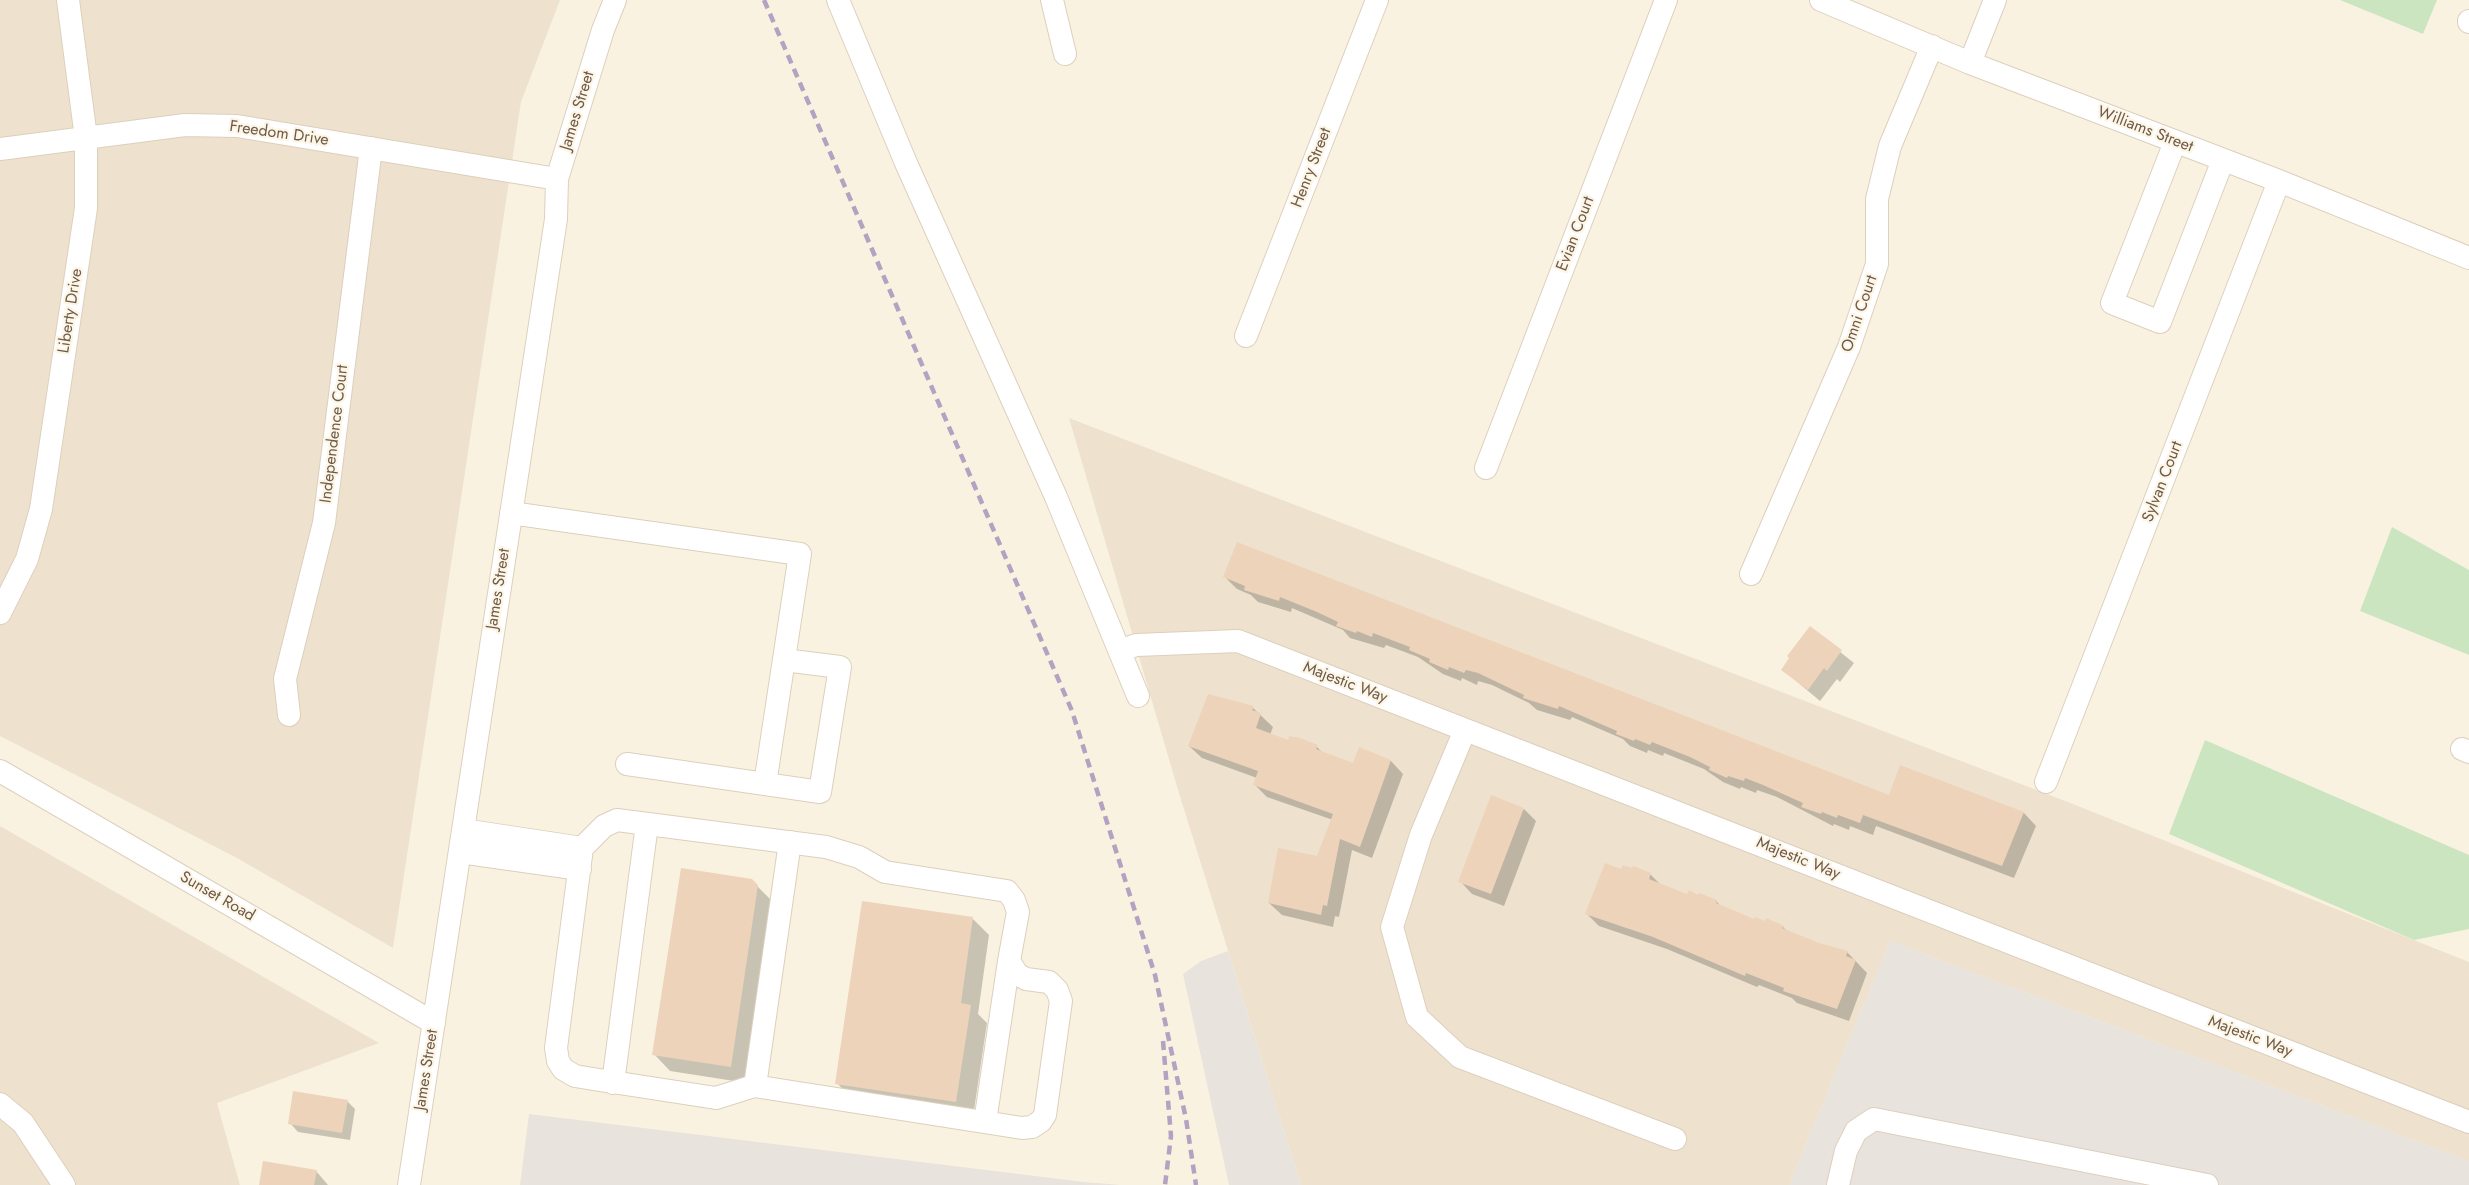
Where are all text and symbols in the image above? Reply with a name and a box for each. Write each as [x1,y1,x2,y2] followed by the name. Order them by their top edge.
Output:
[557,69,599,153] street label: James Street
[2094,103,2196,157] street label: Williams Street
[228,118,330,150] street label: Freedom Drive
[1288,125,1336,211] street label: Henry Street
[1553,194,1599,274] street label: Evian Court
[55,267,87,355] street label: Liberty Drive
[1838,273,1882,355] street label: Omni Court
[317,364,353,504] street label: Independence Court
[2139,439,2187,525] street label: Sylvan Court
[483,547,515,631] street label: James Street
[1300,658,1390,708] street label: Majestic Way
[1753,833,1843,885] street label: Majestic Way
[176,868,258,926] street label: Sunset Road
[2205,1012,2295,1062] street label: Majestic Way
[411,1028,443,1112] street label: James Street

